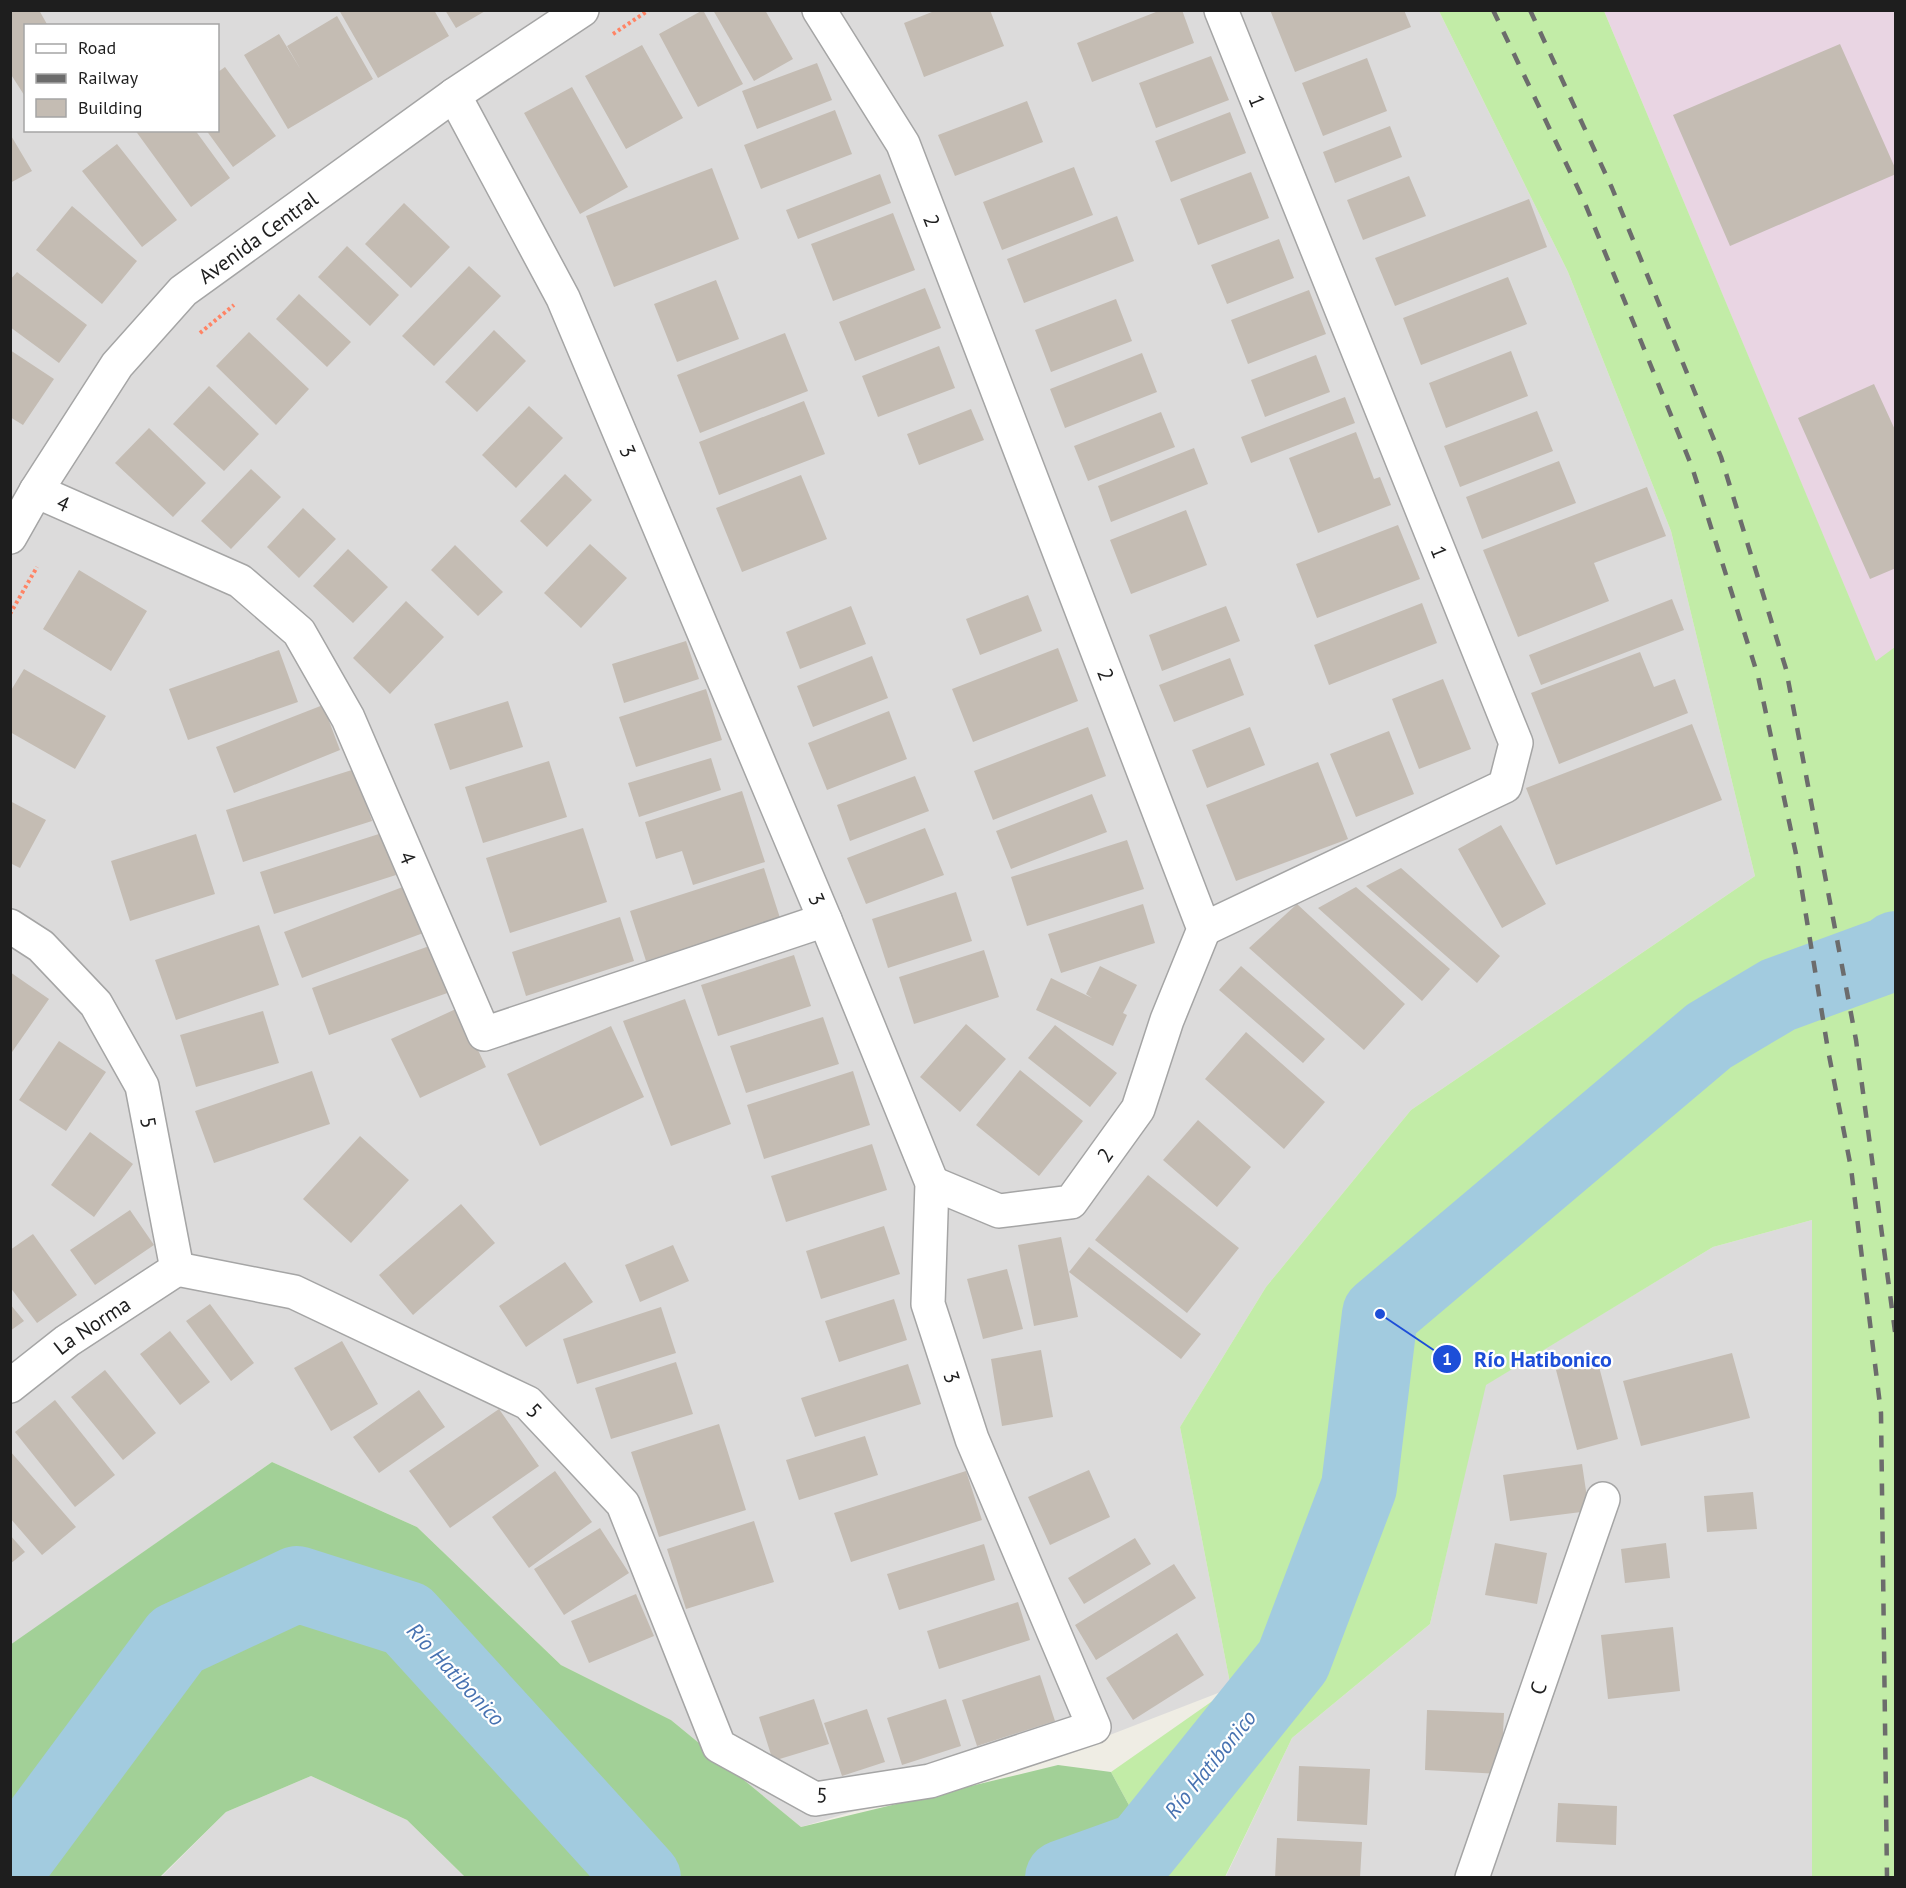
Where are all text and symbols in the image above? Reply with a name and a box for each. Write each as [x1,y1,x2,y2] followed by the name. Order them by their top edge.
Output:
[24,24,219,132] legend
[78,36,116,59] text: Road
[78,66,139,89] text: Railway
[1242,91,1272,111] street label: 1
[78,96,142,119] text: Building
[193,185,323,289] street label: Avenida Central
[918,210,947,231] street label: 2
[613,440,643,462] street label: 3
[53,488,74,518] street label: 4
[1424,542,1454,562] street label: 1
[1092,664,1121,684] street label: 2
[393,847,423,868] street label: 4
[802,888,832,910] street label: 3
[135,1114,163,1131] street label: 5
[1091,1142,1119,1168] street label: 2
[48,1290,135,1360] street label: La Norma
[1432,1339,1624,1379] callout: Río Hatibonico
[1474,1345,1612,1373] text: Río Hatibonico
[1442,1347,1452,1370] text: 1
[937,1367,967,1387] street label: 3
[521,1397,548,1424] street label: 5
[401,1616,511,1732] water label: Río Hatibonico
[1523,1678,1552,1698] street label: C
[1158,1704,1262,1824] water label: Río Hatibonico
[816,1781,828,1809] street label: 5

